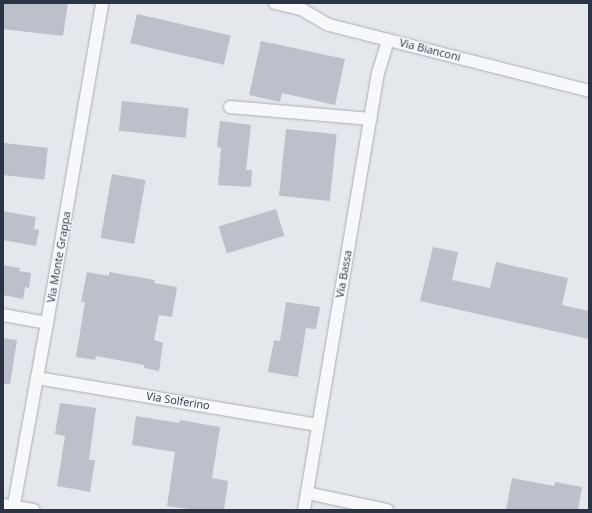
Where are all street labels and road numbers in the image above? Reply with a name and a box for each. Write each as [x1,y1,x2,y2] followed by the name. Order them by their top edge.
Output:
[398,36,462,64] street label: Via Bianconi
[44,210,74,304] street label: Via Monte Grappa
[333,249,355,299] street label: Via Bassa
[145,389,211,413] street label: Via Solferino

